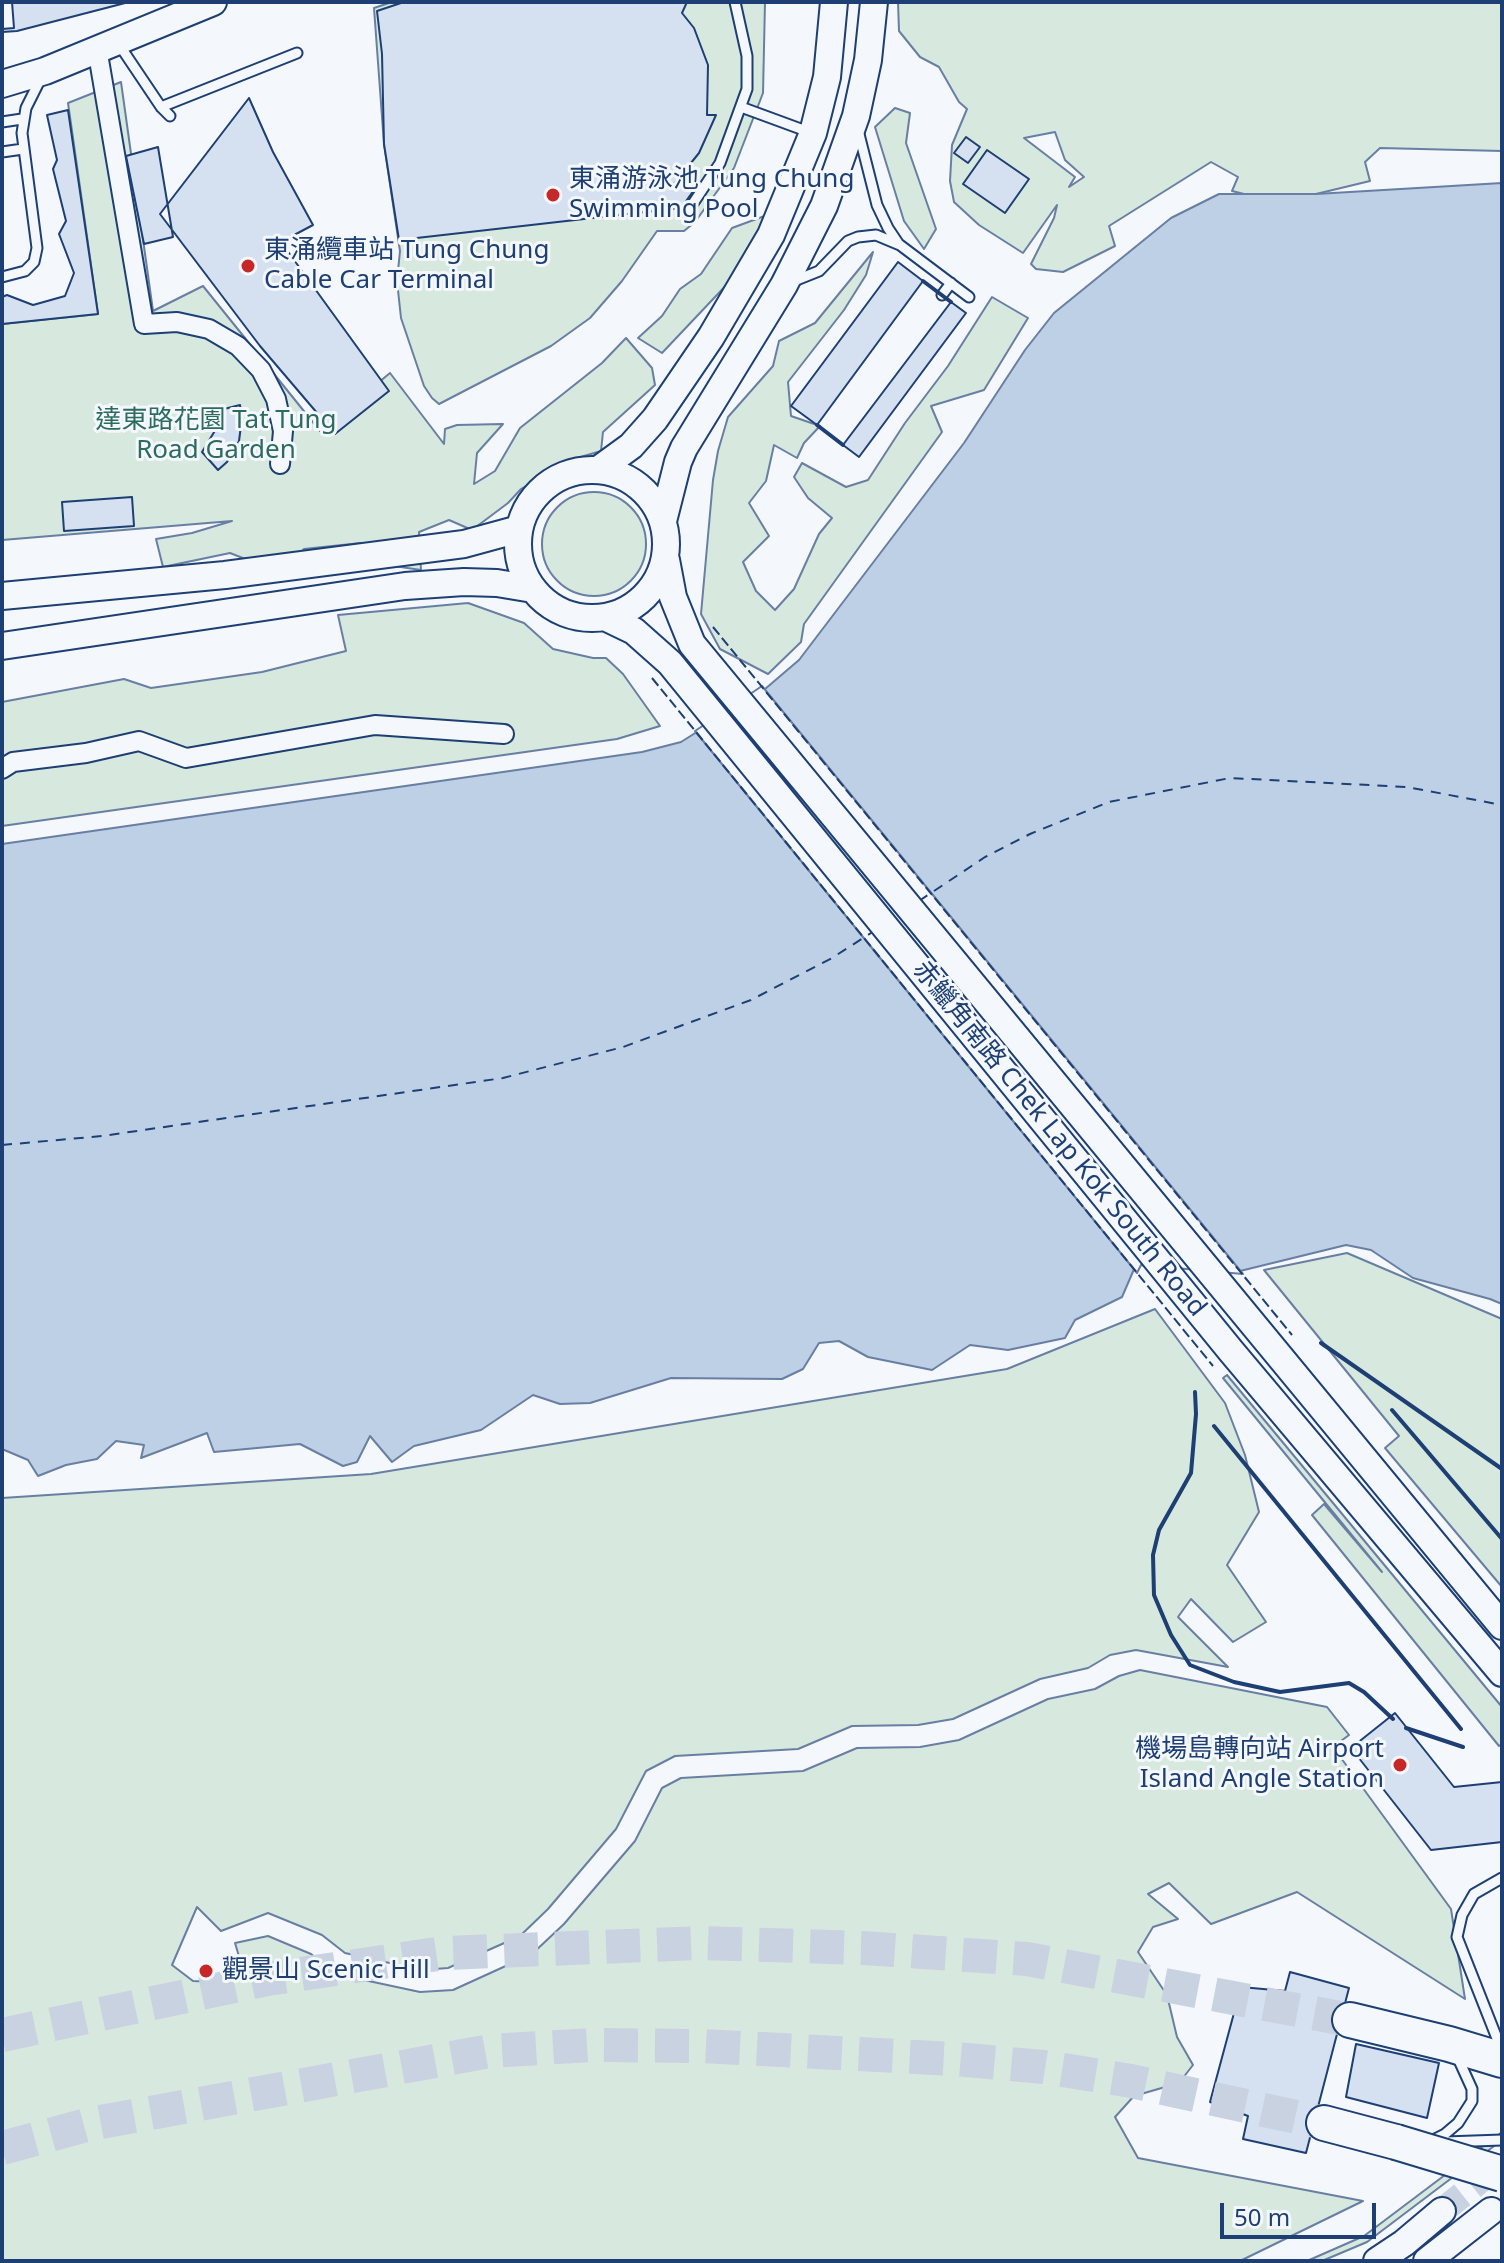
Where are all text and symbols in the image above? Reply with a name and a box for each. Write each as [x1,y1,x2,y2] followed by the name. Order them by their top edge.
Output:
[569,164,854,226] place label: 東涌游泳池 Tung Chung Swimming Pool
[544,186,562,204] marker: 東涌游泳池 Tung Chung Swimming Pool
[264,235,549,296] place label: 東涌纜車站 Tung Chung Cable Car Terminal
[239,257,257,275] marker: 東涌纜車站 Tung Chung Cable Car Terminal
[95,405,337,466] park label: 達東路花園 Tat Tung Road Garden
[906,955,1212,1323] street label: 赤鱲角南路 Chek Lap Kok South Road
[1135,1734,1384,1796] place label: 機場島轉向站 Airport Island Angle Station
[1391,1756,1409,1774] marker: 機場島轉向站 Airport Island Angle Station
[222,1955,430,1987] place label: 觀景山 Scenic Hill
[197,1962,215,1980] marker: 觀景山 Scenic Hill
[1224,2187,1380,2237] scale bar
[1234,2200,1290,2233] text: 50 m

